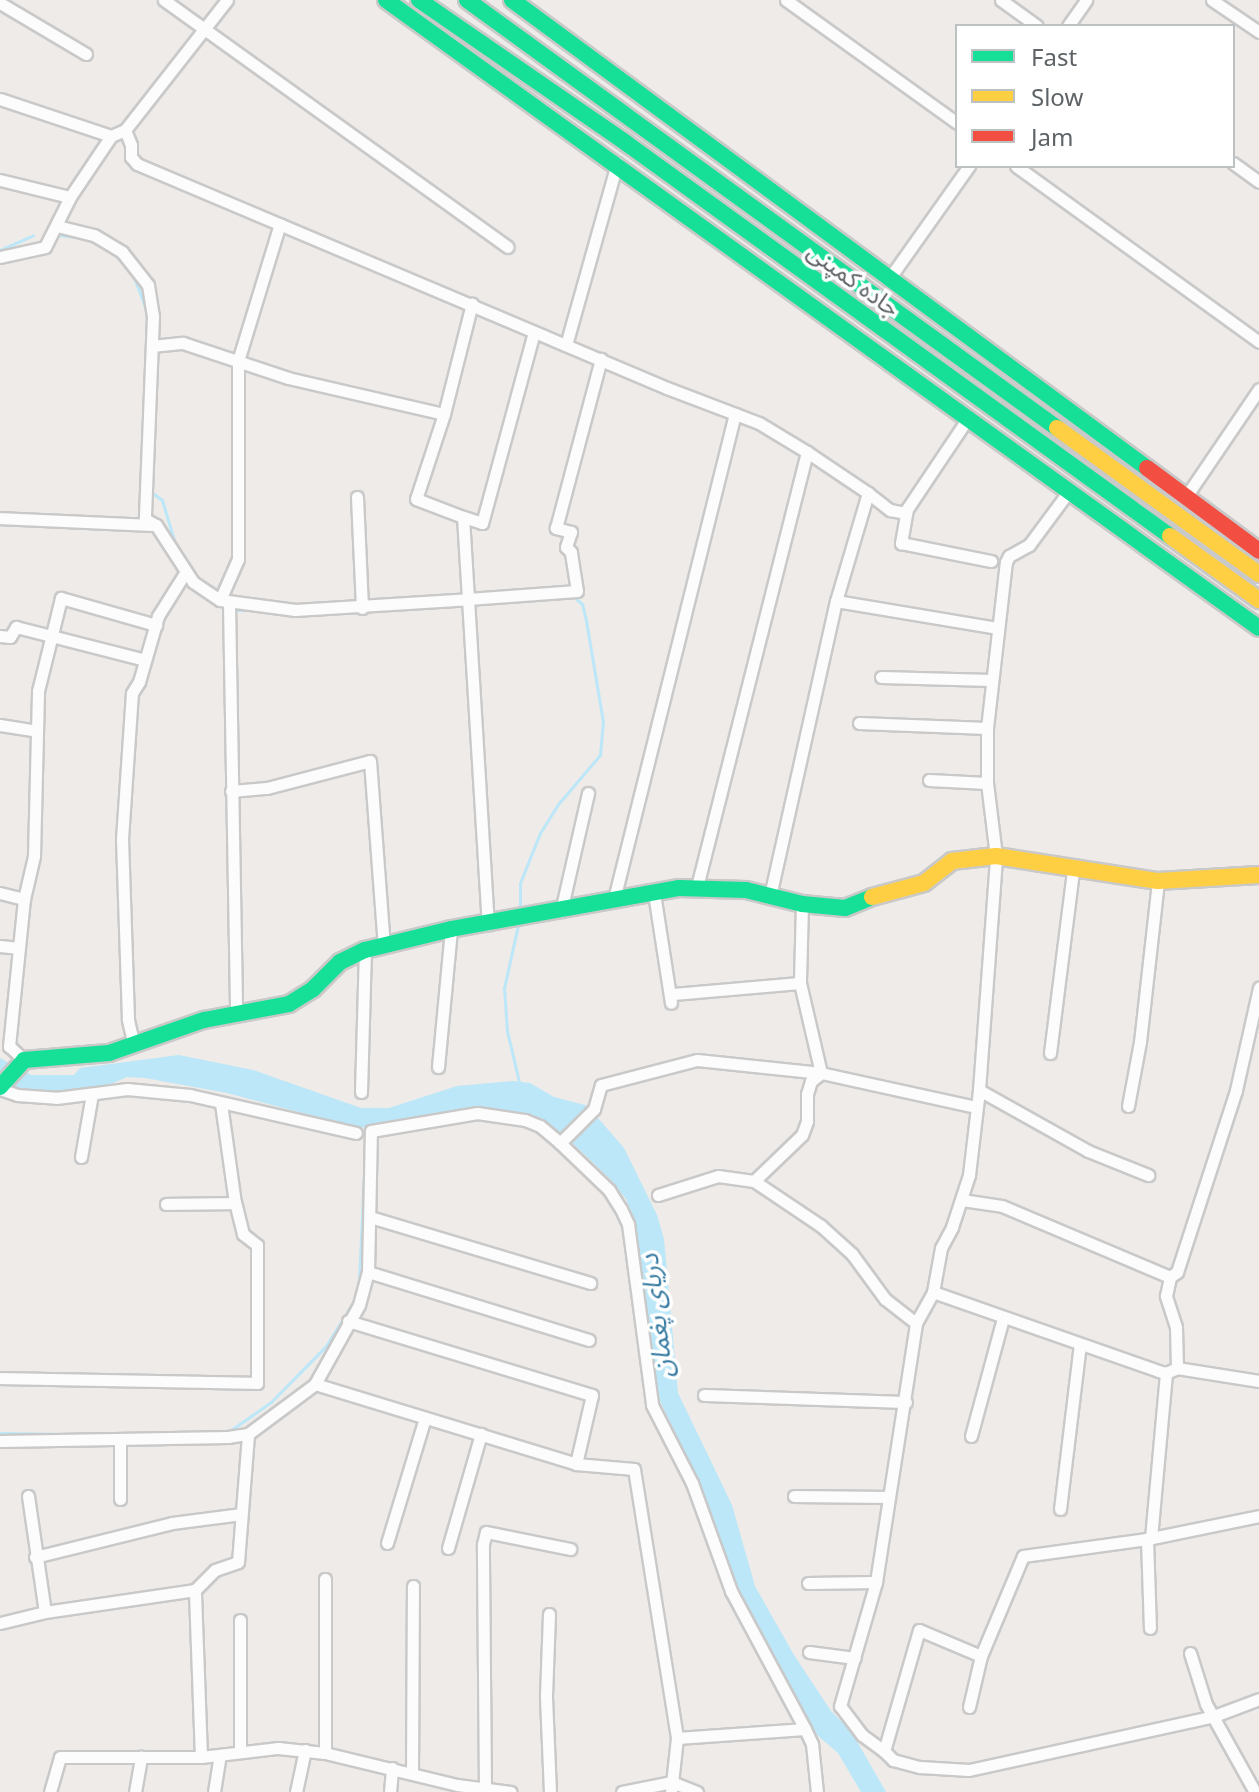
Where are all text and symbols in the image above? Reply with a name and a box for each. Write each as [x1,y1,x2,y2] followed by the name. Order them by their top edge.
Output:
[955,24,1235,168] legend
[1031,40,1077,73] text: Fast
[1031,80,1083,113] text: Slow
[1031,120,1073,153] text: Jam
[802,236,906,322] street label: جاده کمپنی
[633,1252,679,1380] water label: دریای پغمان

